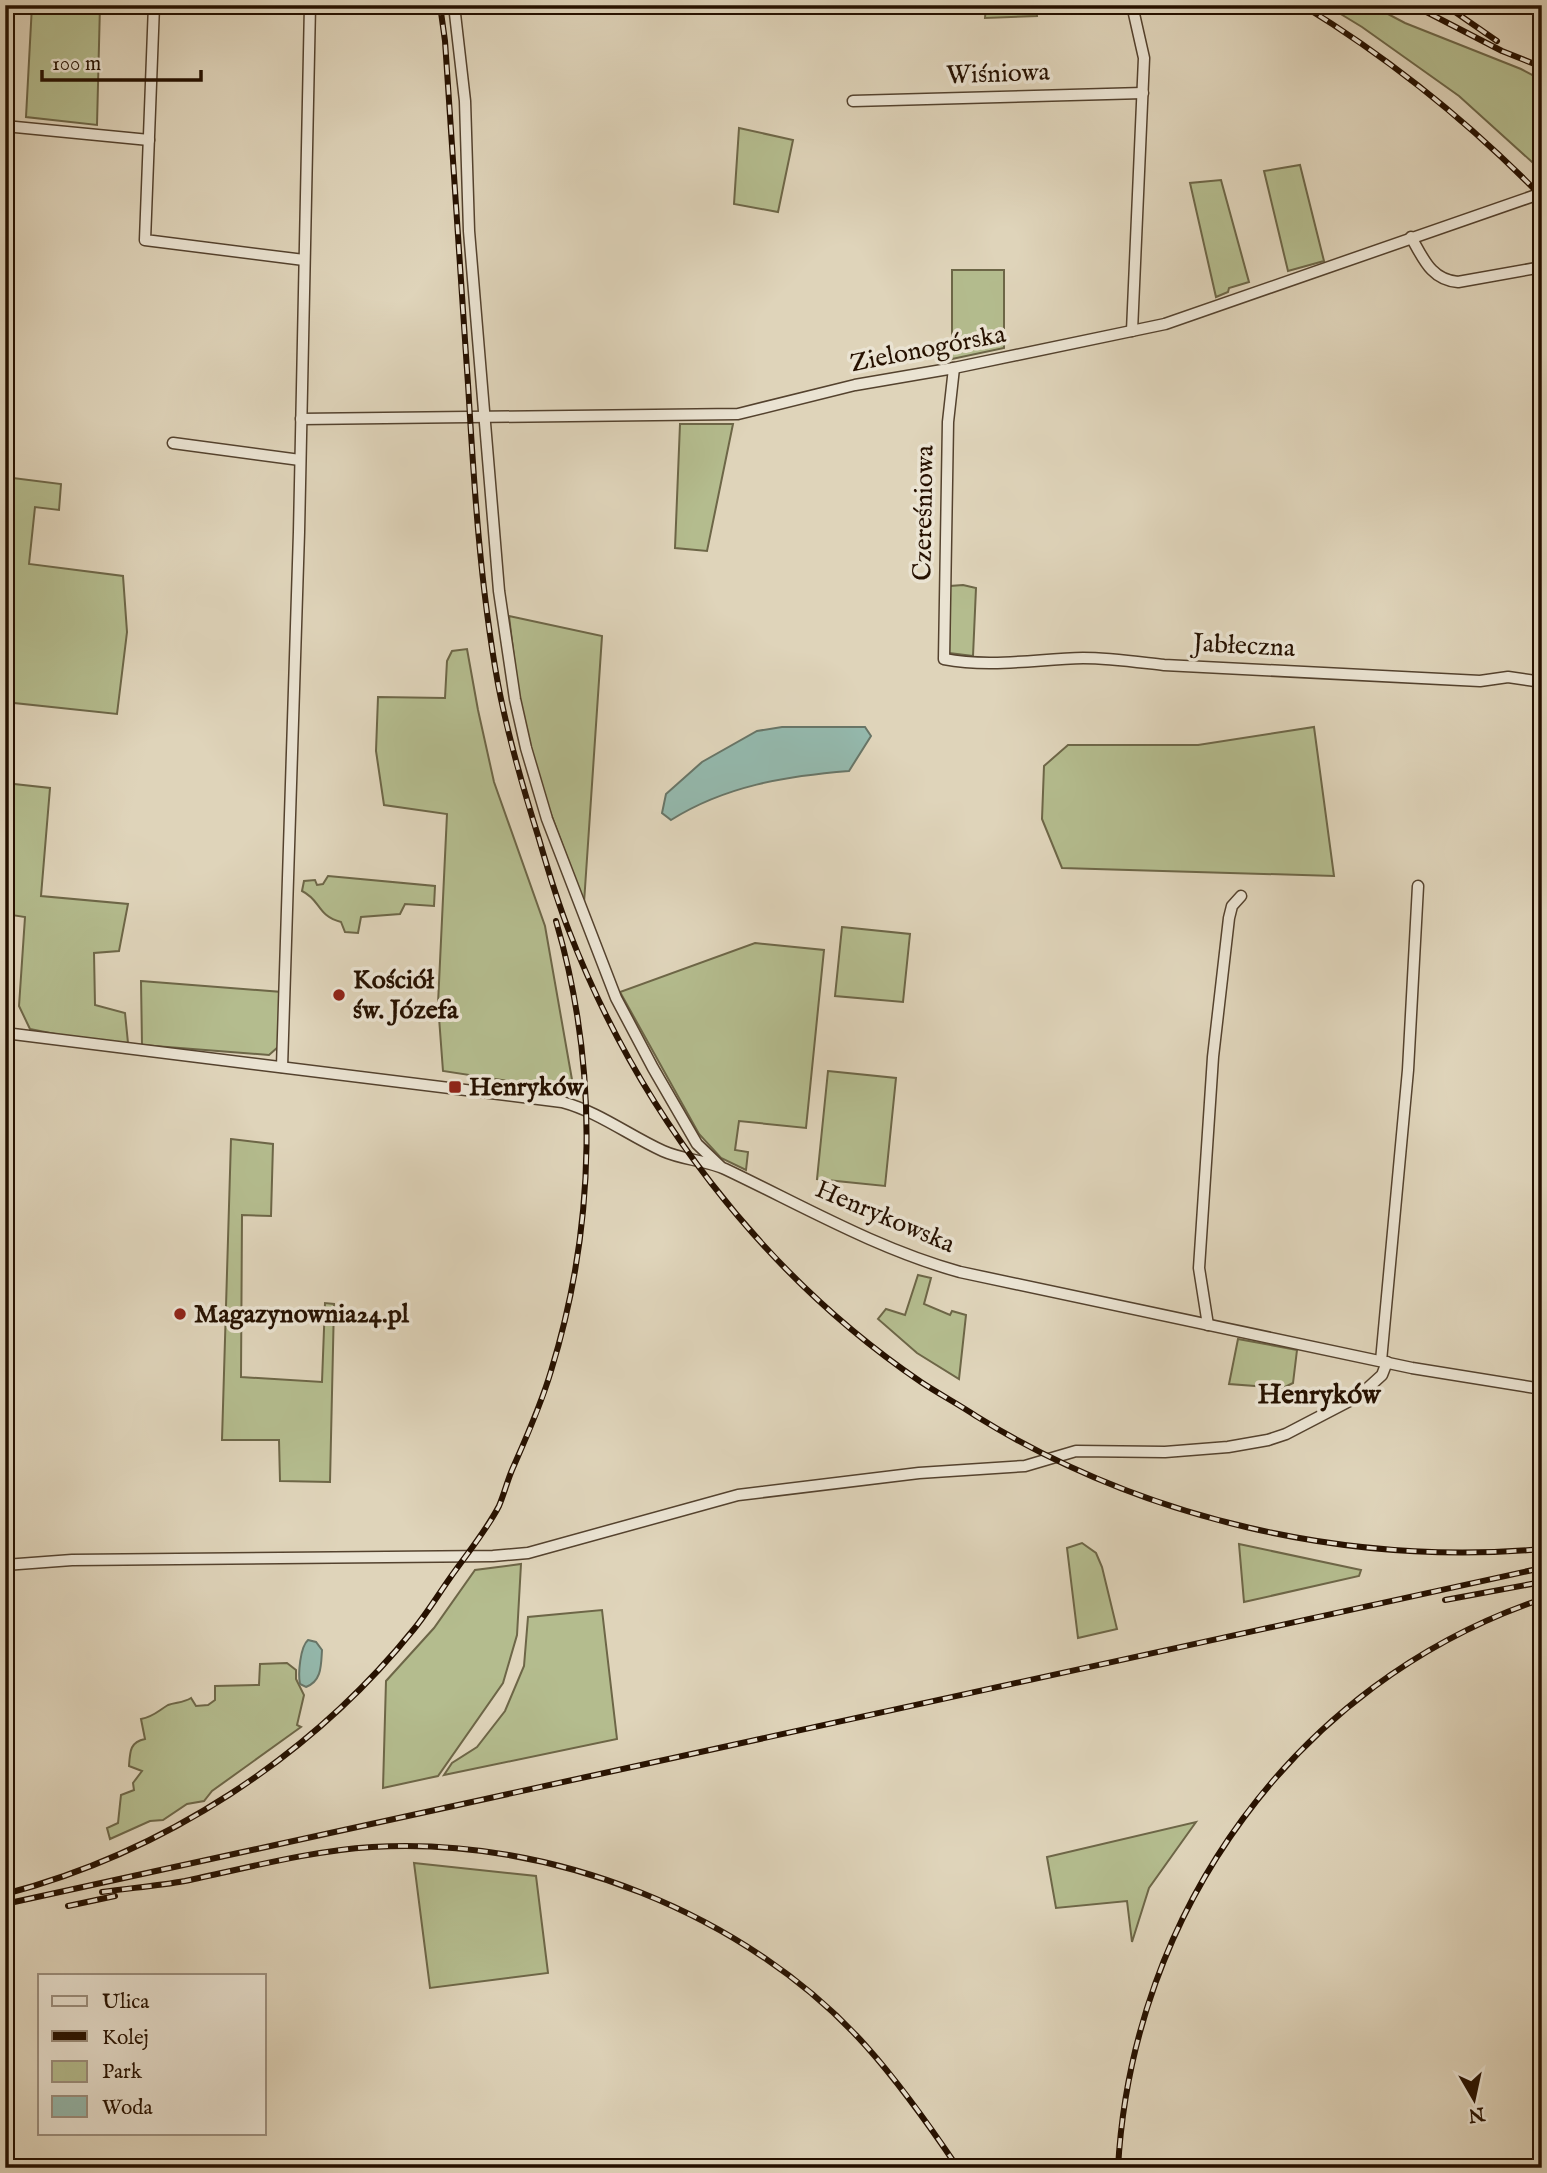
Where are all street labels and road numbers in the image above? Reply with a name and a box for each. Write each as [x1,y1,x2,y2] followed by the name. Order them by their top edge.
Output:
[946,56,1051,92] street label: Wiśniowa
[848,318,1009,380] street label: Zielonogórska
[906,444,942,581] street label: Czereśniowa
[1189,627,1297,665] street label: Jabłeczna
[810,1173,960,1261] street label: Henrykowska

